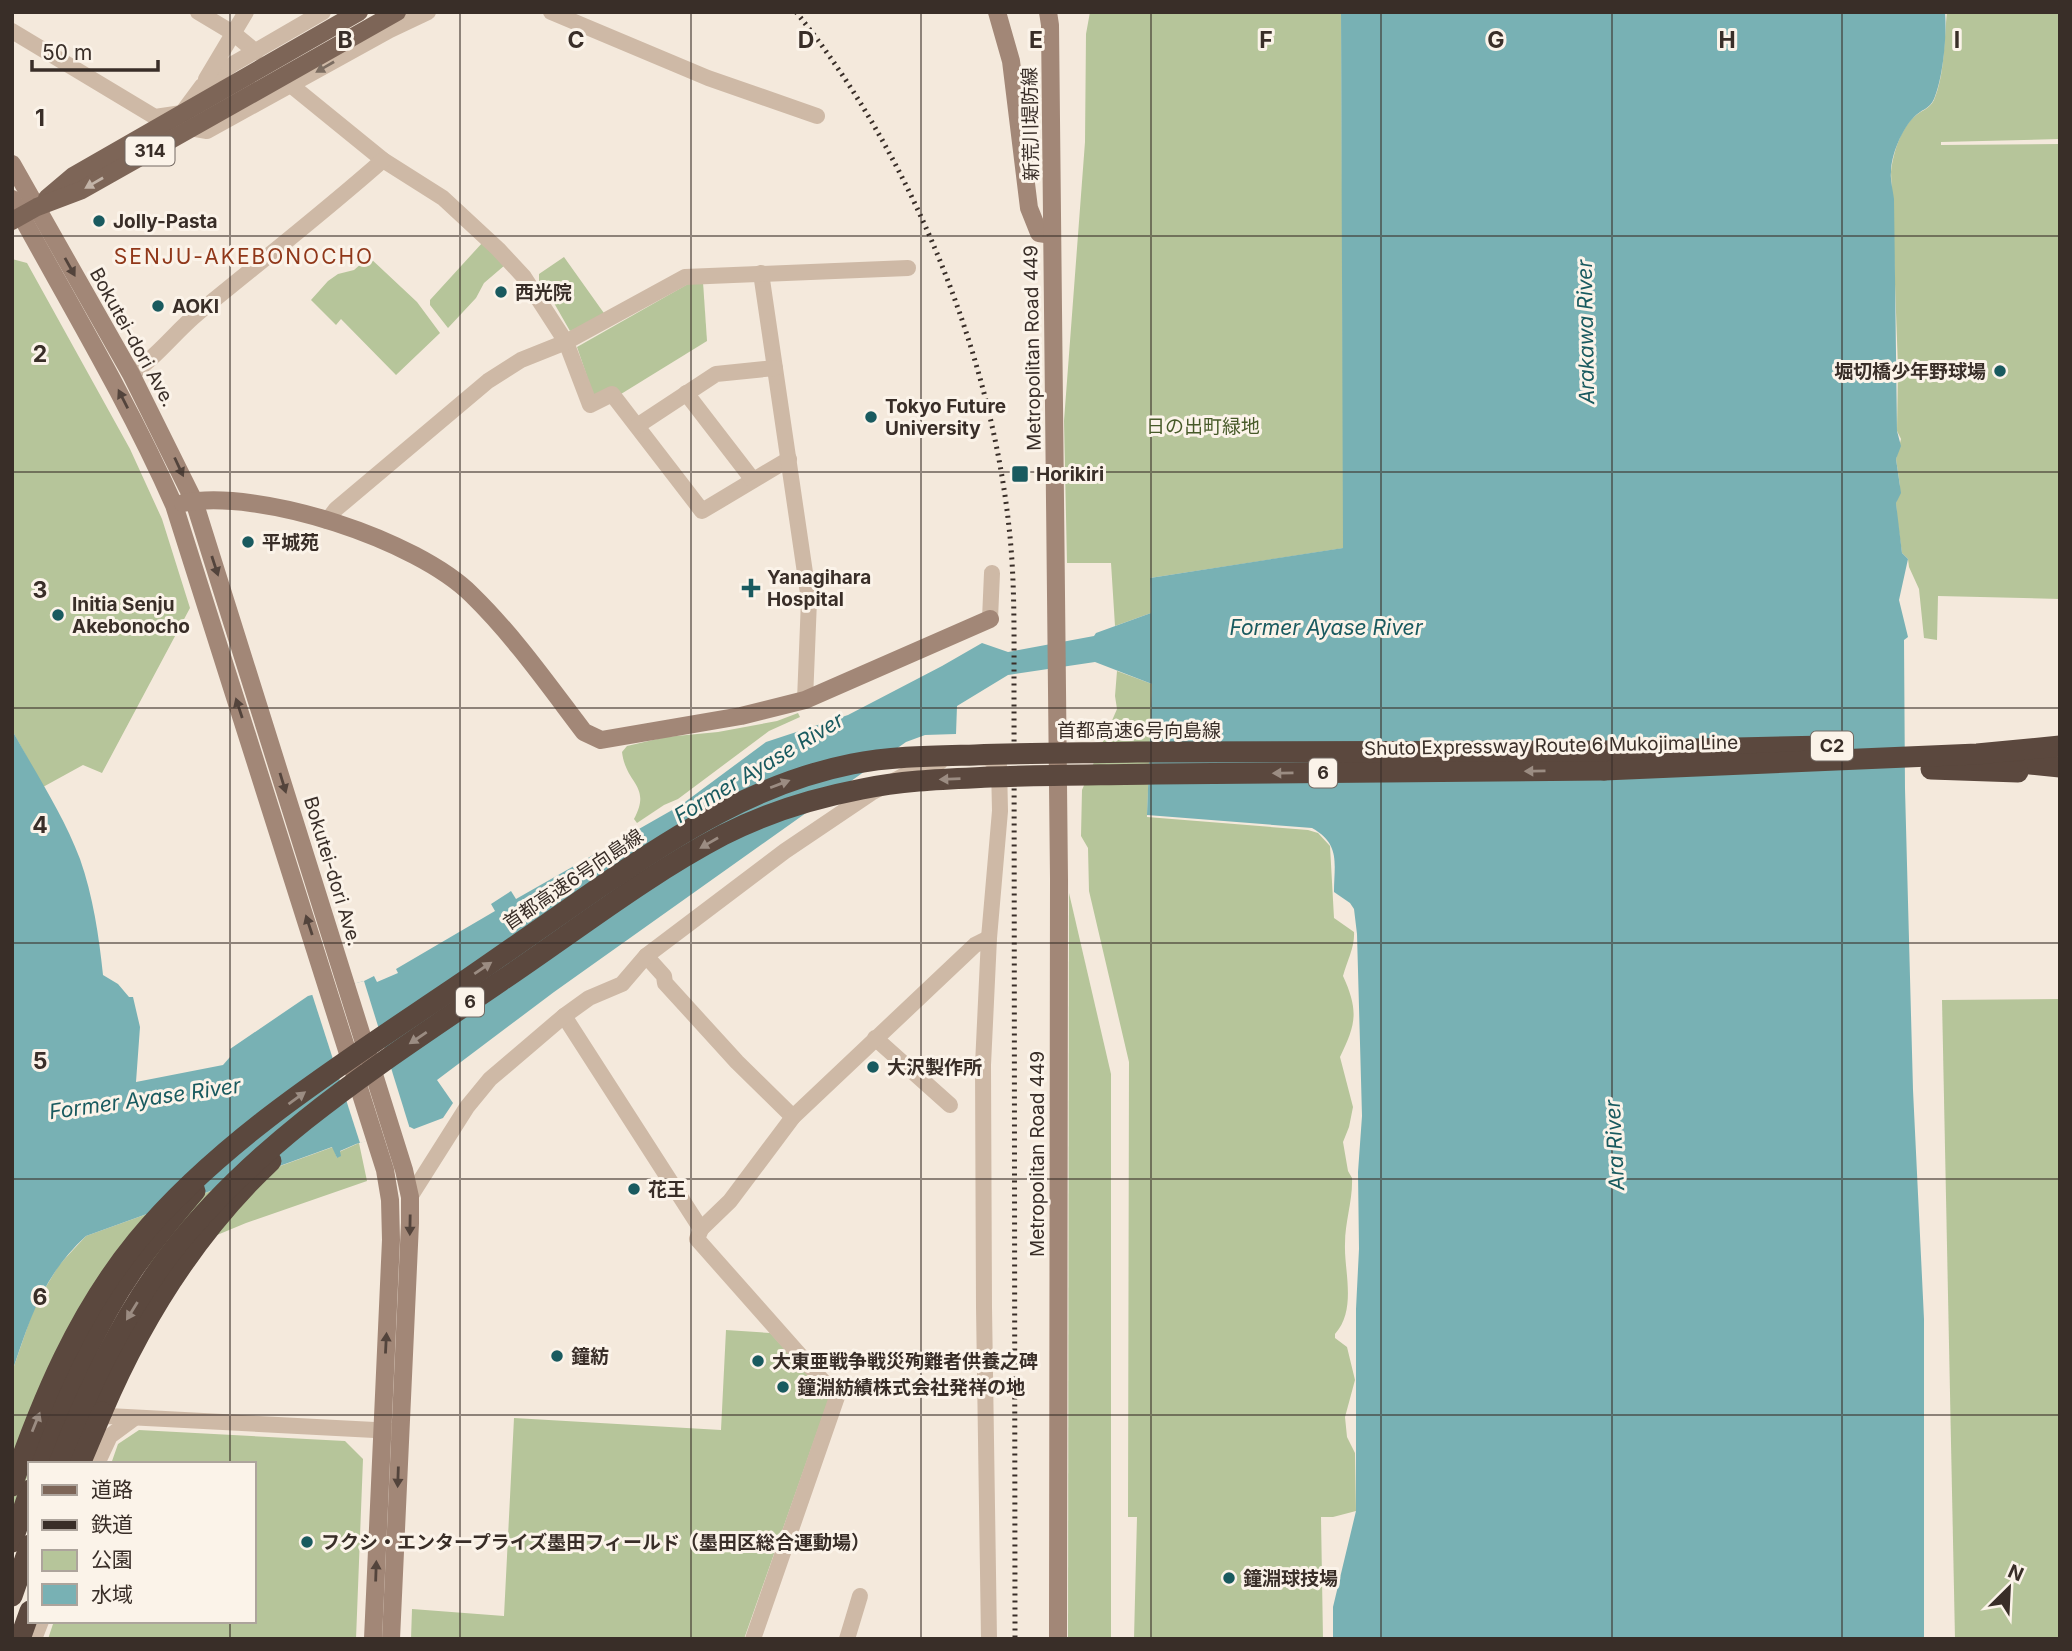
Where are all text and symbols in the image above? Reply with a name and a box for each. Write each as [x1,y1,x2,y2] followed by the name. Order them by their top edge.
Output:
[337,26,353,54] text: B
[567,26,585,54] text: C
[798,26,814,54] text: D
[1029,26,1043,54] text: E
[1259,26,1273,54] text: F
[1487,26,1505,54] text: G
[1718,26,1736,54] text: H
[1954,26,1960,54] text: I
[32,28,158,72] scale bar
[42,40,92,65] text: 50 m
[315,61,334,73] one-way arrow
[1018,67,1043,181] street label: 新荒川堤防線
[35,104,45,132] text: 1
[125,136,174,166] road number: 314
[84,177,104,189] one-way arrow
[113,210,218,233] place label: Jolly-Pasta
[91,213,107,229] marker: Jolly-Pasta
[114,244,374,269] district label: SENJU-AKEBONOCHO
[1019,245,1046,451] street label: Metropolitan Road 449
[64,257,76,276] one-way arrow
[1572,258,1599,405] water label: Arakawa River
[85,264,180,411] street label: Bokutei-dori Ave.
[515,281,572,304] place label: 西光院
[493,284,509,300] marker: 西光院
[172,295,219,318] place label: AOKI
[150,298,166,314] marker: AOKI
[33,340,47,368] text: 2
[1834,360,1986,383] place label: 堀切橋少年野球場
[1992,363,2008,379] marker: 堀切橋少年野球場
[117,389,128,409] one-way arrow
[885,395,1006,440] place label: Tokyo Future University
[863,409,879,425] marker: Tokyo Future University
[1146,415,1260,438] park label: 日の出町緑地
[174,456,185,477] one-way arrow
[1036,463,1104,486] place label: Horikiri
[1010,464,1030,484] marker: Horikiri
[262,531,319,554] place label: 平城苑
[240,534,256,550] marker: 平城苑
[210,555,221,576] one-way arrow
[767,566,871,611] place label: Yanagihara Hospital
[33,576,47,604] text: 3
[741,578,761,598] marker: Yanagihara Hospital
[72,593,190,638] place label: Initia Senju Akebonocho
[50,607,66,623] marker: Initia Senju Akebonocho
[1229,615,1424,640] water label: Former Ayase River
[233,698,244,719] one-way arrow
[670,707,849,828] water label: Former Ayase River
[1057,719,1221,742] street label: 首都高速6号向島線
[1364,731,1738,760] street label: Shuto Expressway Route 6 Mukojima Line
[1811,732,1853,760] road number: C2
[1309,758,1337,788] road number: 6
[1524,765,1546,777] one-way arrow
[1272,767,1294,779] one-way arrow
[279,772,289,793] one-way arrow
[939,773,961,784] one-way arrow
[770,779,791,790] one-way arrow
[299,794,366,949] street label: Bokutei-dori Ave.
[32,811,48,839] text: 4
[499,824,648,935] street label: 首都高速6号向島線
[700,837,719,849] one-way arrow
[303,914,313,935] one-way arrow
[473,961,493,974] one-way arrow
[456,987,484,1016] road number: 6
[409,1031,427,1045] one-way arrow
[33,1047,47,1075] text: 5
[1026,1051,1049,1257] street label: Metropolitan Road 449
[887,1056,982,1079] place label: 大沢製作所
[865,1059,881,1075] marker: 大沢製作所
[48,1073,243,1124] water label: Former Ayase River
[288,1091,306,1105] one-way arrow
[1600,1098,1629,1192] water label: Ara River
[648,1178,686,1201] place label: 花王
[626,1181,642,1197] marker: 花王
[404,1214,415,1236] one-way arrow
[33,1283,47,1311] text: 6
[126,1301,139,1320] one-way arrow
[381,1332,392,1354] one-way arrow
[571,1345,609,1368] place label: 鐘紡
[549,1348,565,1364] marker: 鐘紡
[772,1350,1038,1373] place label: 大東亜戦争戦災殉難者供養之碑
[750,1353,766,1369] marker: 大東亜戦争戦災殉難者供養之碑
[797,1376,1025,1399] place label: 鐘淵紡績株式会社発祥の地
[775,1379,791,1395] marker: 鐘淵紡績株式会社発祥の地
[30,1411,41,1432] one-way arrow
[28,1462,256,1623] legend
[393,1466,404,1488] one-way arrow
[91,1477,133,1502] text: 道路
[91,1512,133,1537] text: 鉄道
[321,1531,870,1554] place label: フクシ・エンタープライズ墨田フィールド（墨田区総合運動場）
[299,1534,315,1550] marker: フクシ・エンタープライズ墨田フィールド（墨田区総合運動場）
[91,1547,133,1572] text: 公園
[1974,1553,2044,1623] north arrow
[371,1559,382,1581] one-way arrow
[2004,1559,2027,1586] text: N
[1243,1567,1338,1590] place label: 鐘淵球技場
[1221,1570,1237,1586] marker: 鐘淵球技場
[91,1582,133,1607] text: 水域

